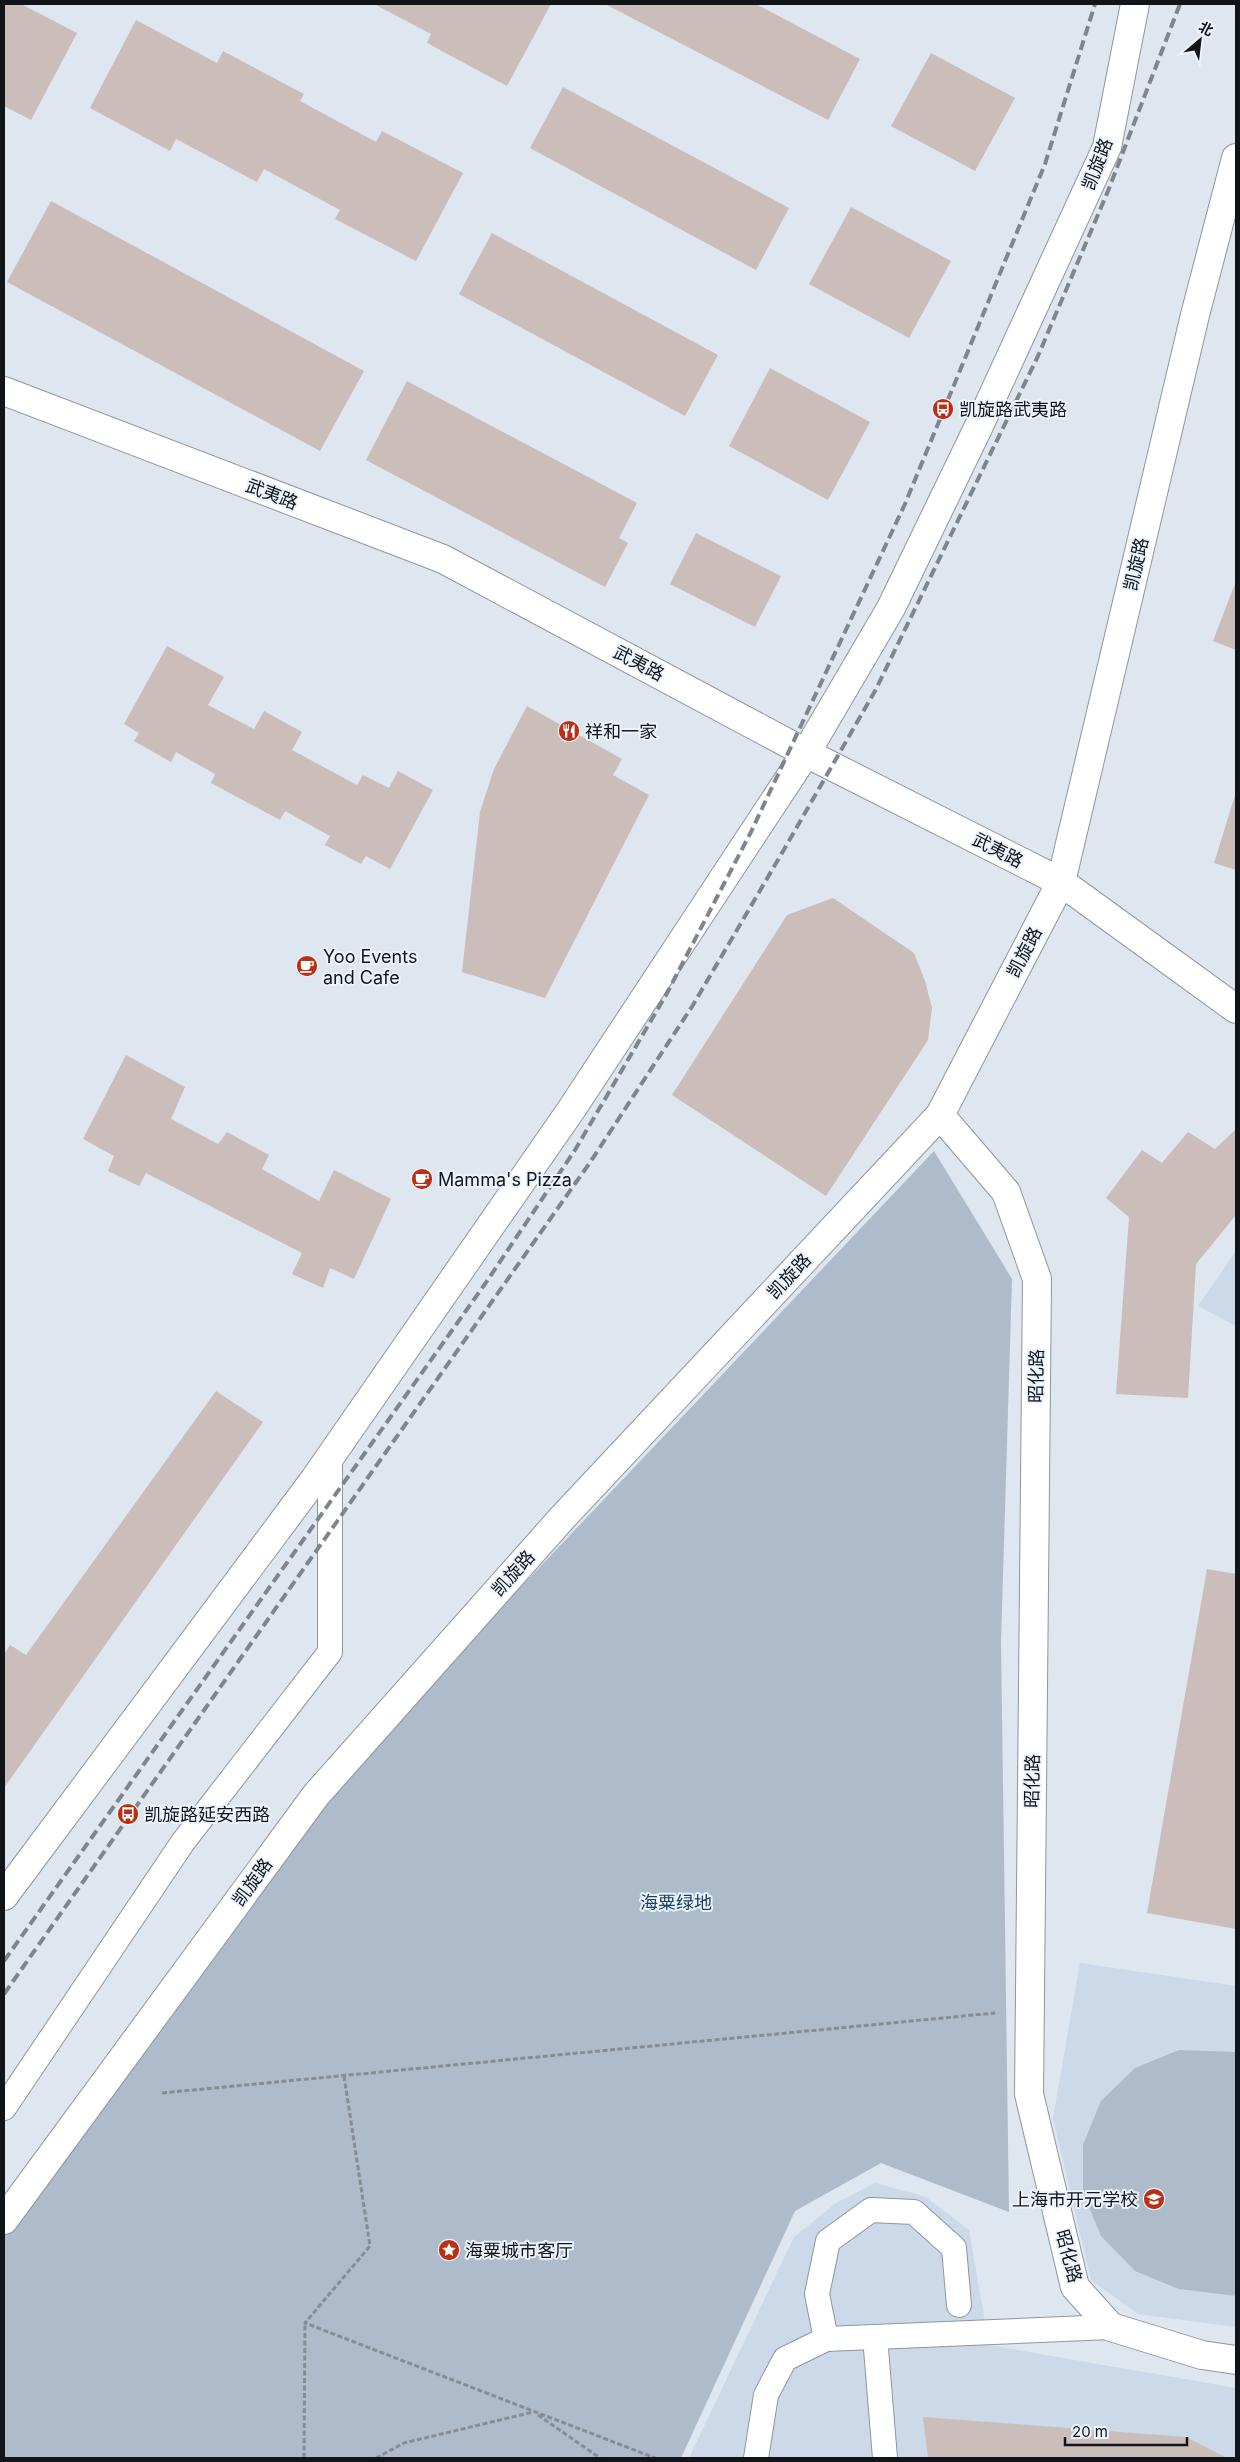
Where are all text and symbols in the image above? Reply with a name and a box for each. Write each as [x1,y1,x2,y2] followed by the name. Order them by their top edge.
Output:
[1175,15,1225,65] north arrow
[1196,17,1217,39] text: 北
[1078,135,1116,193] street label: 凯旋路
[931,397,955,421] bus stop icon: 凯旋路武夷路
[959,399,1067,420] place label: 凯旋路武夷路
[243,475,301,513] street label: 武夷路
[1120,535,1152,593] street label: 凯旋路
[610,641,668,685] street label: 武夷路
[557,719,581,743] restaurant icon: 祥和一家
[585,721,657,742] place label: 祥和一家
[969,828,1027,872] street label: 武夷路
[1002,923,1046,981] street label: 凯旋路
[323,946,417,988] place label: Yoo Events and Cafe
[295,954,319,978] cafe icon: Yoo Events and Cafe
[410,1167,434,1191] cafe icon: Mamma's Pizza
[438,1169,572,1190] place label: Mamma's Pizza
[763,1249,815,1303] street label: 凯旋路
[1025,1349,1047,1403] street label: 昭化路
[487,1546,539,1600] street label: 凯旋路
[1021,1754,1043,1808] street label: 昭化路
[116,1802,140,1826] bus stop icon: 凯旋路延安西路
[144,1804,270,1825] place label: 凯旋路延安西路
[228,1854,276,1910] street label: 凯旋路
[640,1892,712,1913] park label: 海粟绿地
[1142,2187,1166,2211] school or university icon: 上海市开元学校
[1012,2189,1138,2210] place label: 上海市开元学校
[1052,2227,1086,2285] street label: 昭化路
[437,2238,461,2262] place icon: 海粟城市客厅
[465,2240,573,2261] place label: 海粟城市客厅
[1065,2414,1188,2446] scale bar
[1072,2422,1108,2441] text: 20 m

